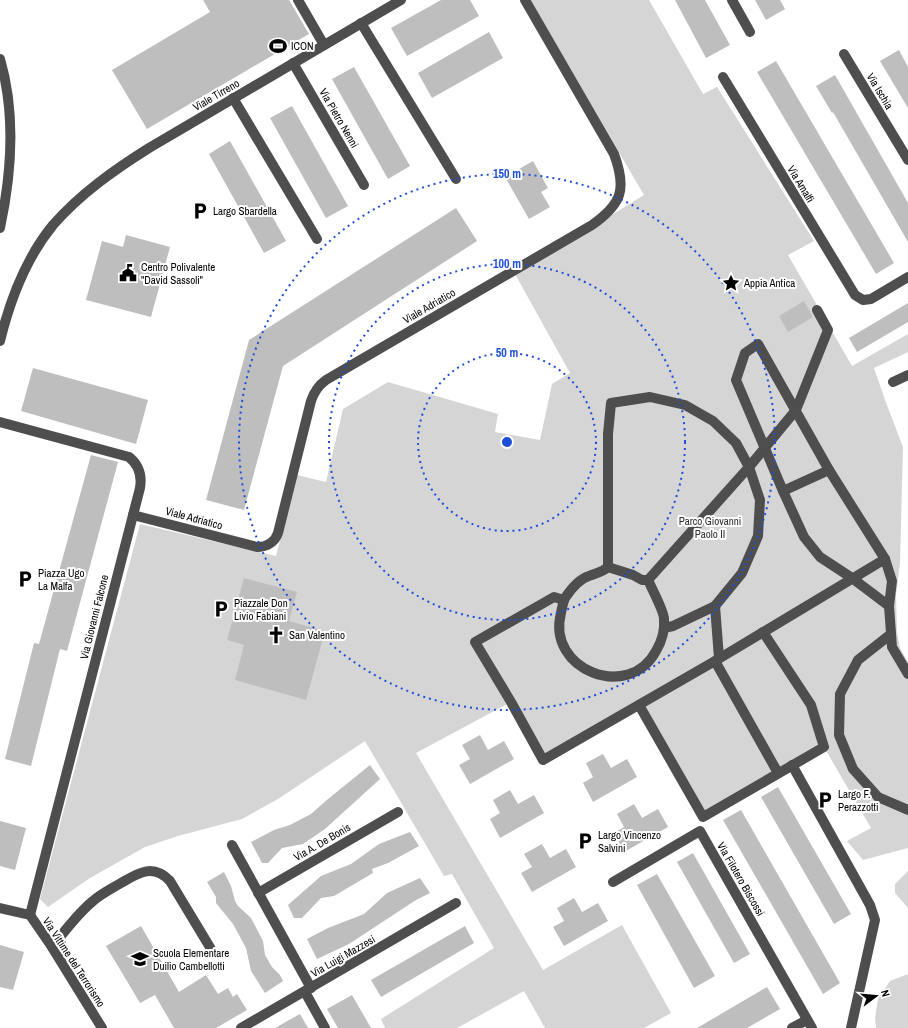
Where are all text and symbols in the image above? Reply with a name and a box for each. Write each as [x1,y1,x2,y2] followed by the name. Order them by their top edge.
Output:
[268,36,288,56] sports icon: ICON
[291,39,314,53] place label: ICON
[864,70,896,112] street label: Via Ischia
[190,76,242,114] street label: Viale Tirreno
[316,86,362,150] street label: Via Pietro Nenni
[784,163,818,205] street label: Via Amalfi
[493,166,521,182] text: 150 m
[190,201,210,221] parking icon: Largo Sbardella
[213,204,277,218] place label: Largo Sbardella
[493,256,521,272] text: 100 m
[141,260,215,287] place label: Centro Polivalente "David Sassoli"
[118,263,138,283] public building icon: Centro Polivalente "David Sassoli"
[721,273,741,293] place icon: Appia Antica
[743,276,795,290] place label: Appia Antica
[400,285,458,327] street label: Viale Adriatico
[496,345,518,361] text: 50 m
[500,435,514,449] centre of rings
[164,504,224,532] street label: Viale Adriatico
[679,514,741,541] park label: Parco Giovanni Paolo II
[38,566,85,593] place label: Piazza Ugo La Malfa
[15,569,35,589] parking icon: Piazza Ugo La Malfa
[77,573,111,661] street label: Via Giovanni Falcone
[234,596,288,623] place label: Piazzale Don Livio Fabiani
[211,599,231,619] parking icon: Piazzale Don Livio Fabiani
[266,625,286,645] church icon: San Valentino
[289,628,345,642] place label: San Valentino
[838,787,879,814] place label: Largo F. Perazzotti
[815,790,835,810] parking icon: Largo F. Perazzotti
[291,820,353,864] street label: Via A. De Bonis
[598,828,661,855] place label: Largo Vincenzo Salvini
[575,831,595,851] parking icon: Largo Vincenzo Salvini
[714,840,768,918] street label: Via Filotero Biscossi
[40,914,108,1010] street label: Via Vittime del Terrorismo
[308,932,378,980] street label: Via Luigi Mazzesi
[153,946,229,973] place label: Scuola Elementare Duilio Cambellotti
[130,949,150,969] school or university icon: Scuola Elementare Duilio Cambellotti
[856,976,896,1016] north arrow
[878,988,893,998] text: N

